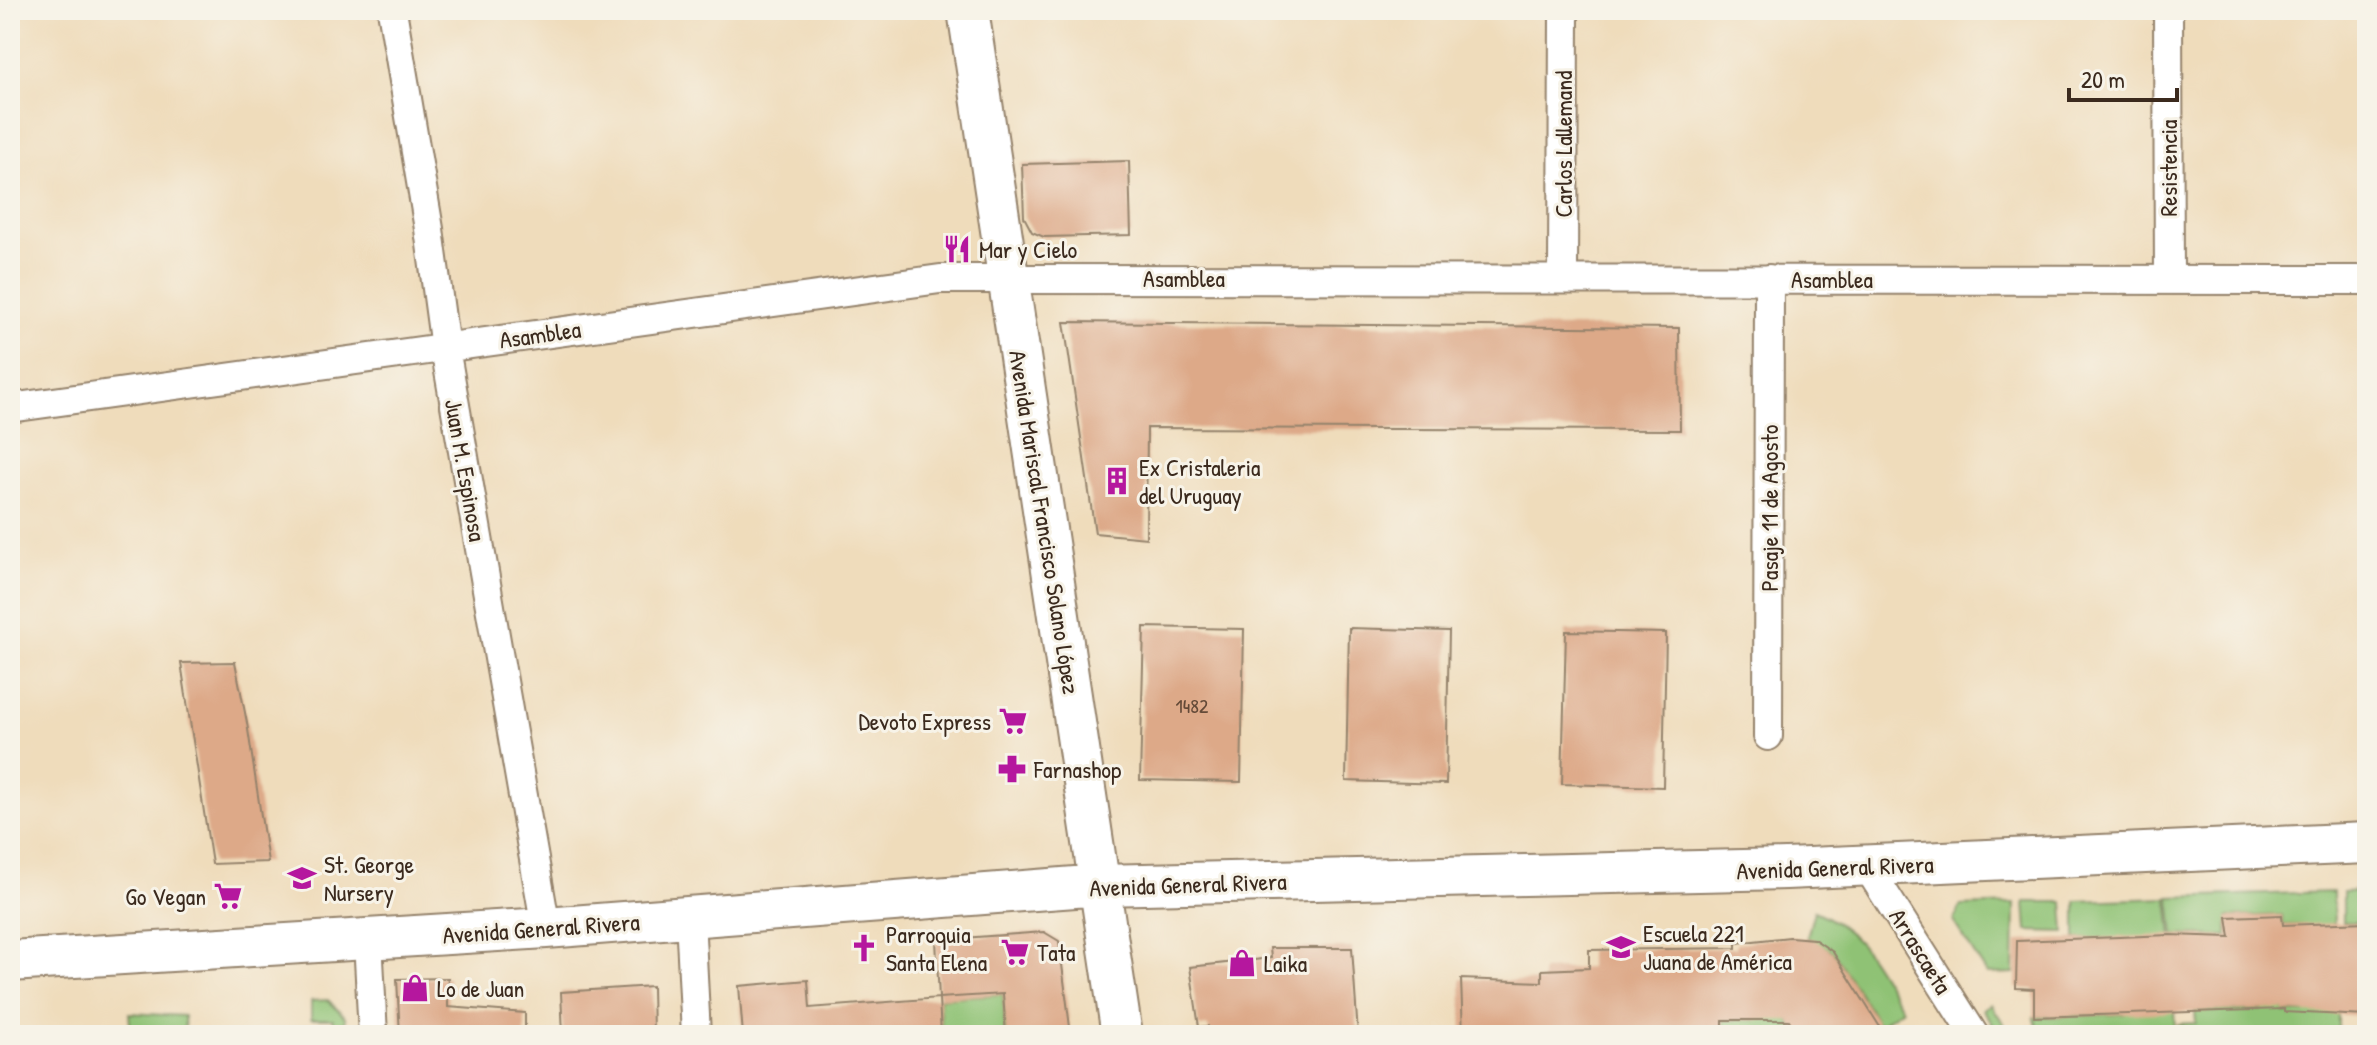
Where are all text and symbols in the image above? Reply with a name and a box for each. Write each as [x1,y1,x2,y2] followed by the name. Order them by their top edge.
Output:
[2069,52,2177,102] scale bar
[2081,63,2125,95] text: 20 m
[1547,71,1579,217] street label: Carlos Lallemand
[2152,119,2184,217] street label: Resistencia
[979,233,1078,265] place label: Mar y Cielo
[942,234,972,264] restaurant icon: Mar y Cielo
[1143,262,1225,294] street label: Asamblea
[1791,263,1873,295] street label: Asamblea
[497,312,583,356] street label: Asamblea
[1002,348,1088,696] street label: Avenida Mariscal Francisco Solano López
[438,396,494,544] street label: Juan M. Espinosa
[1753,424,1785,591] street label: Pasaje 11 de Agosto
[1139,451,1261,511] place label: Ex Cristaleria del Uruguay
[1102,466,1132,496] building icon: Ex Cristaleria del Uruguay
[1176,692,1209,719] house number: 1482
[858,705,991,737] place label: Devoto Express
[998,706,1028,736] supermarket icon: Devoto Express
[1033,753,1121,785] place label: Farnashop
[997,754,1027,784] pharmacy icon: Farnashop
[324,848,415,908] place label: St. George Nursery
[1736,848,1934,886] street label: Avenida General Rivera
[287,863,317,893] school or university icon: St. George Nursery
[1089,865,1287,903] street label: Avenida General Rivera
[125,880,206,912] place label: Go Vegan
[213,881,243,911] supermarket icon: Go Vegan
[1882,902,1960,1000] street label: Arrascaeta
[441,905,641,951] street label: Avenida General Rivera
[1643,917,1792,977] place label: Escuela 221 Juana de América
[886,918,987,978] place label: Parroquia Santa Elena
[1606,932,1636,962] school or university icon: Escuela 221 Juana de América
[849,933,879,963] church icon: Parroquia Santa Elena
[1037,936,1075,968] place label: Tata
[1000,937,1030,967] supermarket icon: Tata
[1264,947,1307,979] place label: Laika
[1227,948,1257,978] shop icon: Laika
[437,972,524,1004] place label: Lo de Juan
[400,973,430,1003] shop icon: Lo de Juan

